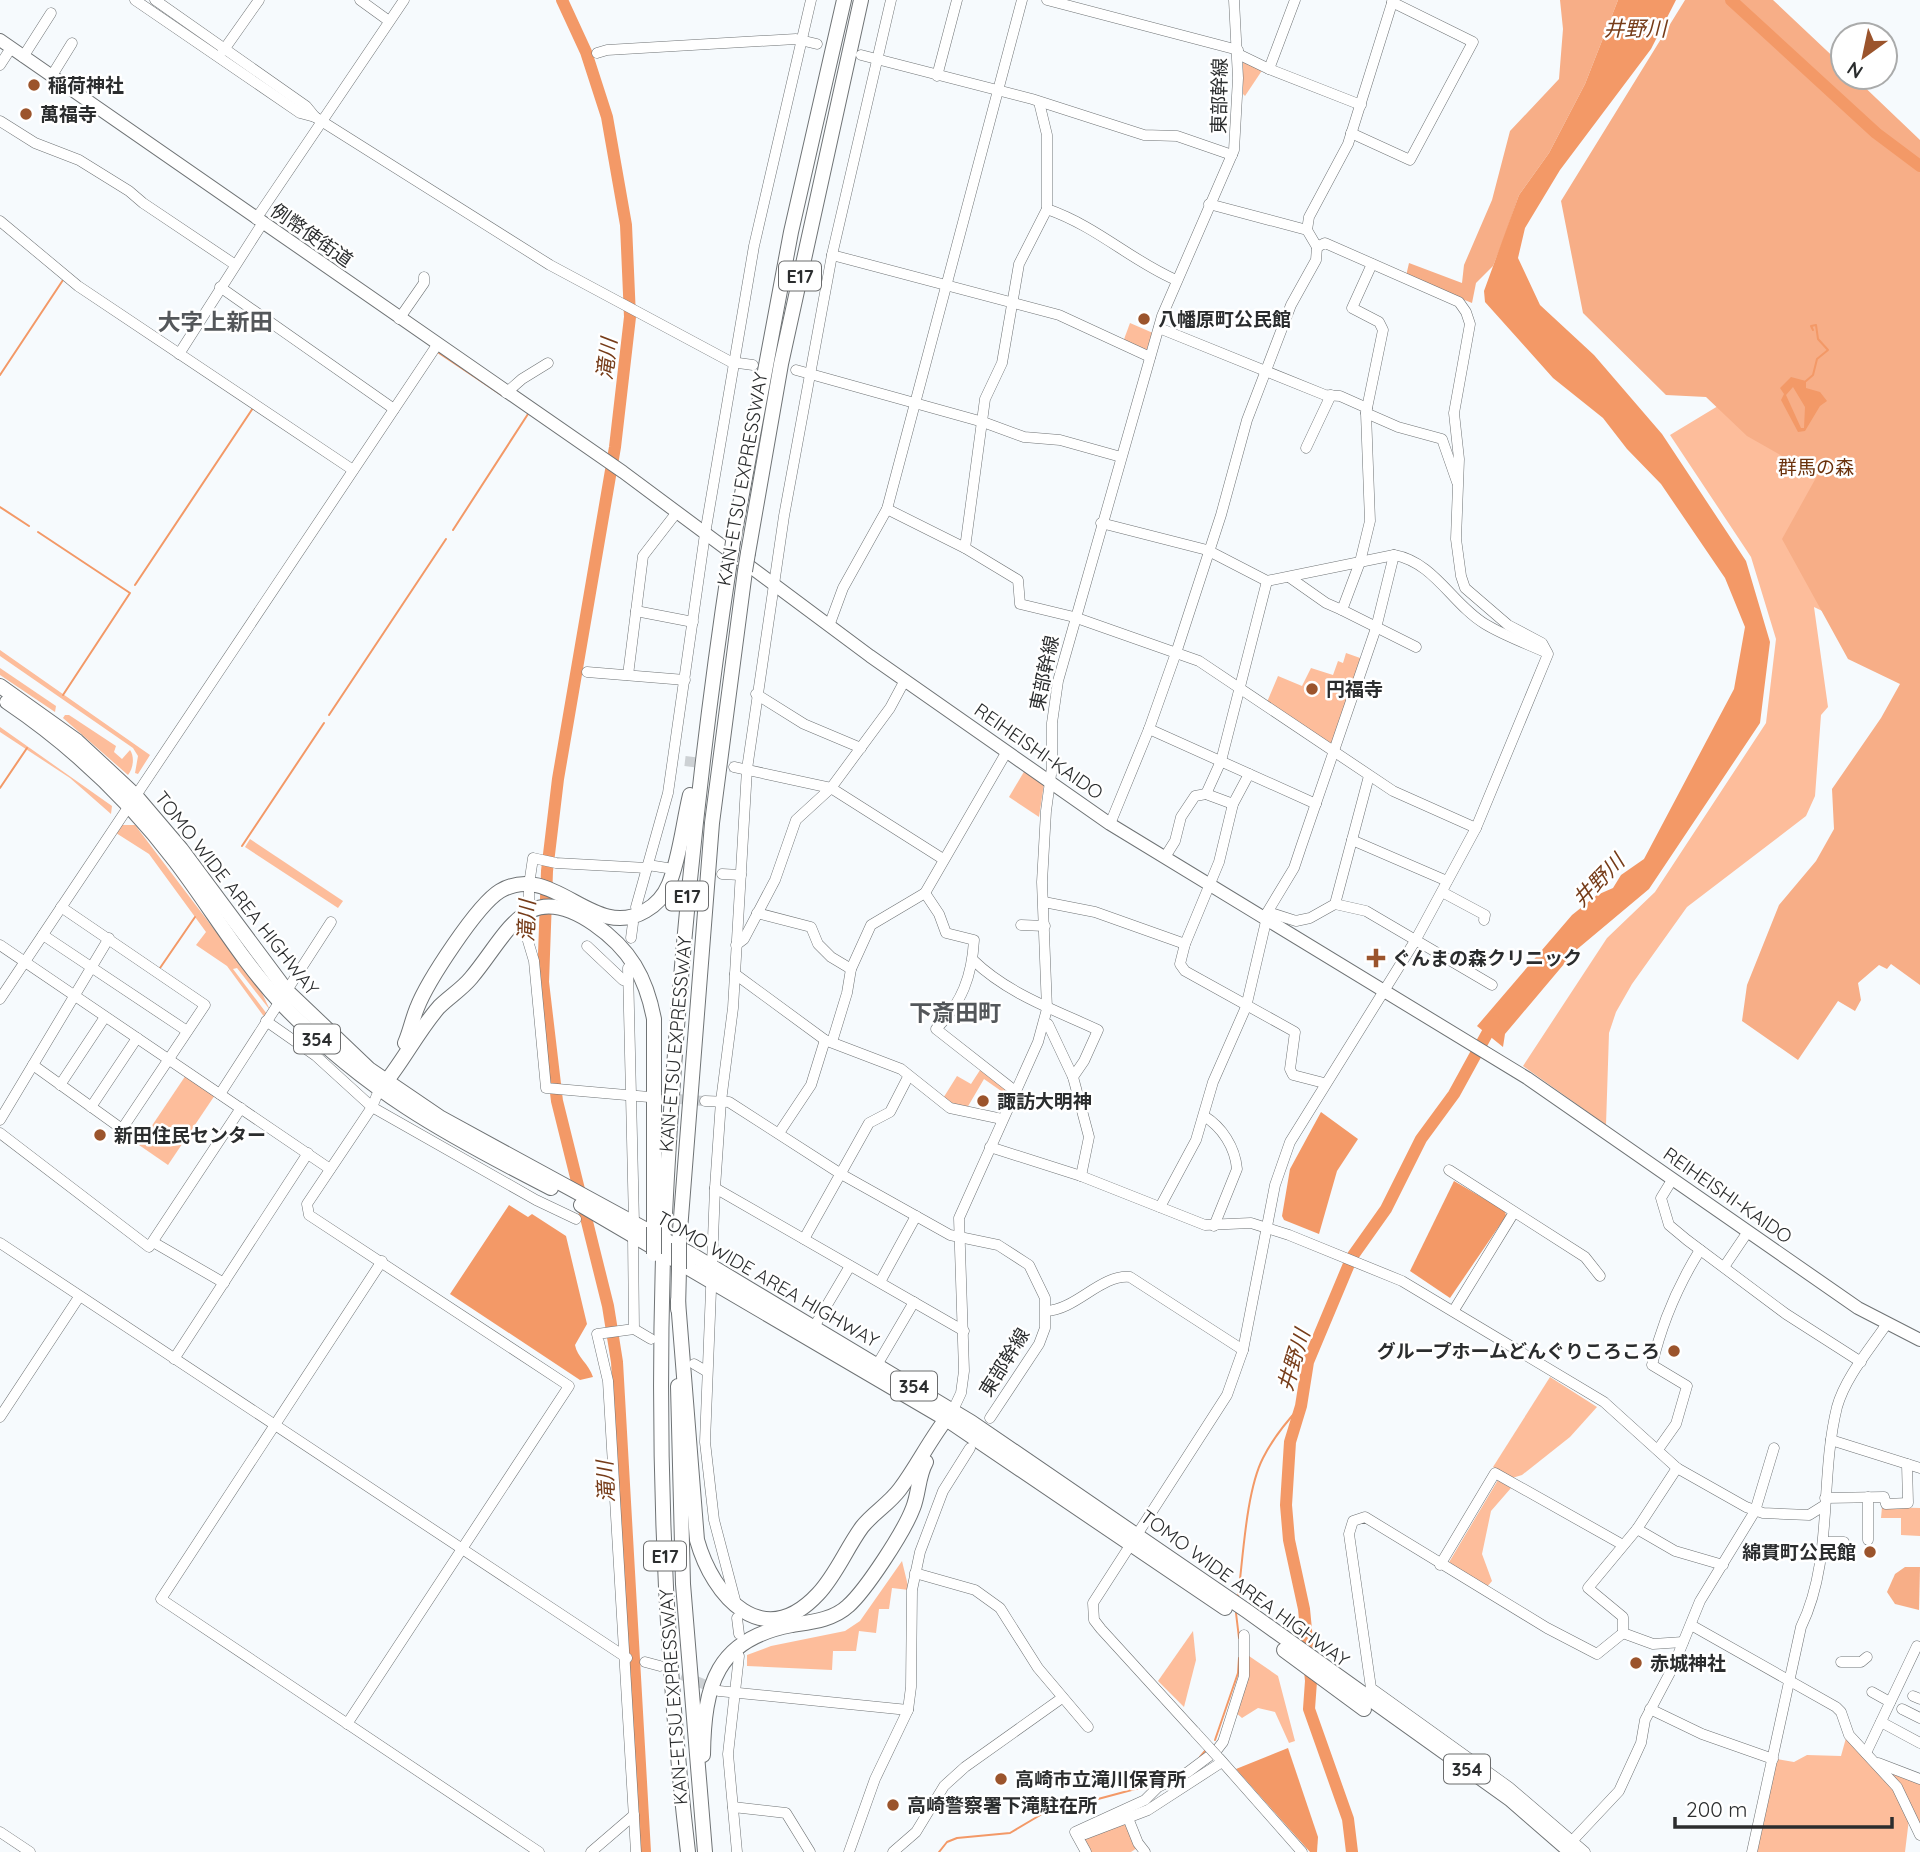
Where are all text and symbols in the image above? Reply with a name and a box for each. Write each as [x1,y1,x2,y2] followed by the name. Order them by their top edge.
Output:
[1604,15,1668,41] water label: 井野川
[1829,21,1899,91] north arrow
[1842,56,1867,84] text: N
[1206,58,1232,134] street label: 東部幹線
[48,73,124,97] place label: 稲荷神社
[26,77,42,93] marker: 稲荷神社
[40,102,97,126] place label: 萬福寺
[18,106,34,122] marker: 萬福寺
[266,198,358,272] street label: 例幣使街道
[779,262,821,290] road number: E17
[158,307,273,336] district label: 大字上新田
[1158,307,1291,331] place label: 八幡原町公民館
[1136,311,1152,327] marker: 八幡原町公民館
[591,335,622,381] water label: 滝川
[711,370,773,588] street label: KAN-ETSU EXPRESSWAY
[1778,455,1854,479] park label: 群馬の森
[1024,633,1064,713] street label: 東部幹線
[1326,677,1383,701] place label: 円福寺
[1304,681,1320,697] marker: 円福寺
[970,698,1108,804] street label: REIHEISHI-KAIDO
[150,786,324,1000] street label: TOMO WIDE AREA HIGHWAY
[1567,847,1631,912] water label: 井野川
[666,882,708,911] road number: E17
[512,898,540,942] water label: 滝川
[654,935,696,1153] street label: KAN-ETSU EXPRESSWAY
[1392,946,1582,970] place label: ぐんまの森クリニック
[1366,948,1386,968] marker: ぐんまの森クリニック
[909,998,1001,1027] district label: 下斎田町
[294,1024,340,1054] road number: 354
[997,1089,1092,1113] place label: 諏訪大明神
[975,1093,991,1109] marker: 諏訪大明神
[114,1123,266,1147] place label: 新田住民センター
[92,1127,108,1143] marker: 新田住民センター
[1659,1142,1797,1248] street label: REIHEISHI-KAIDO
[653,1205,884,1353] street label: TOMO WIDE AREA HIGHWAY
[974,1323,1034,1401] street label: 東部幹線
[1271,1324,1315,1394] water label: 井野川
[1377,1339,1660,1363] place label: グループホームどんぐりころころ
[1666,1343,1682,1359] marker: グループホームどんぐりころころ
[891,1372,937,1400] road number: 354
[591,1458,619,1504] water label: 滝川
[1136,1504,1354,1672] street label: TOMO WIDE AREA HIGHWAY
[1742,1540,1856,1564] place label: 綿貫町公民館
[644,1541,686,1570] road number: E17
[1862,1544,1878,1560] marker: 綿貫町公民館
[653,1588,693,1806] street label: KAN-ETSU EXPRESSWAY
[1650,1651,1726,1675] place label: 赤城神社
[1628,1655,1644,1671] marker: 赤城神社
[1444,1754,1490,1784] road number: 354
[1015,1767,1186,1791] place label: 高崎市立滝川保育所
[993,1771,1009,1787] marker: 高崎市立滝川保育所
[1675,1786,1892,1830] scale bar
[907,1793,1097,1817] place label: 高崎警察署下滝駐在所
[1686,1796,1748,1822] text: 200 m
[885,1797,901,1813] marker: 高崎警察署下滝駐在所

